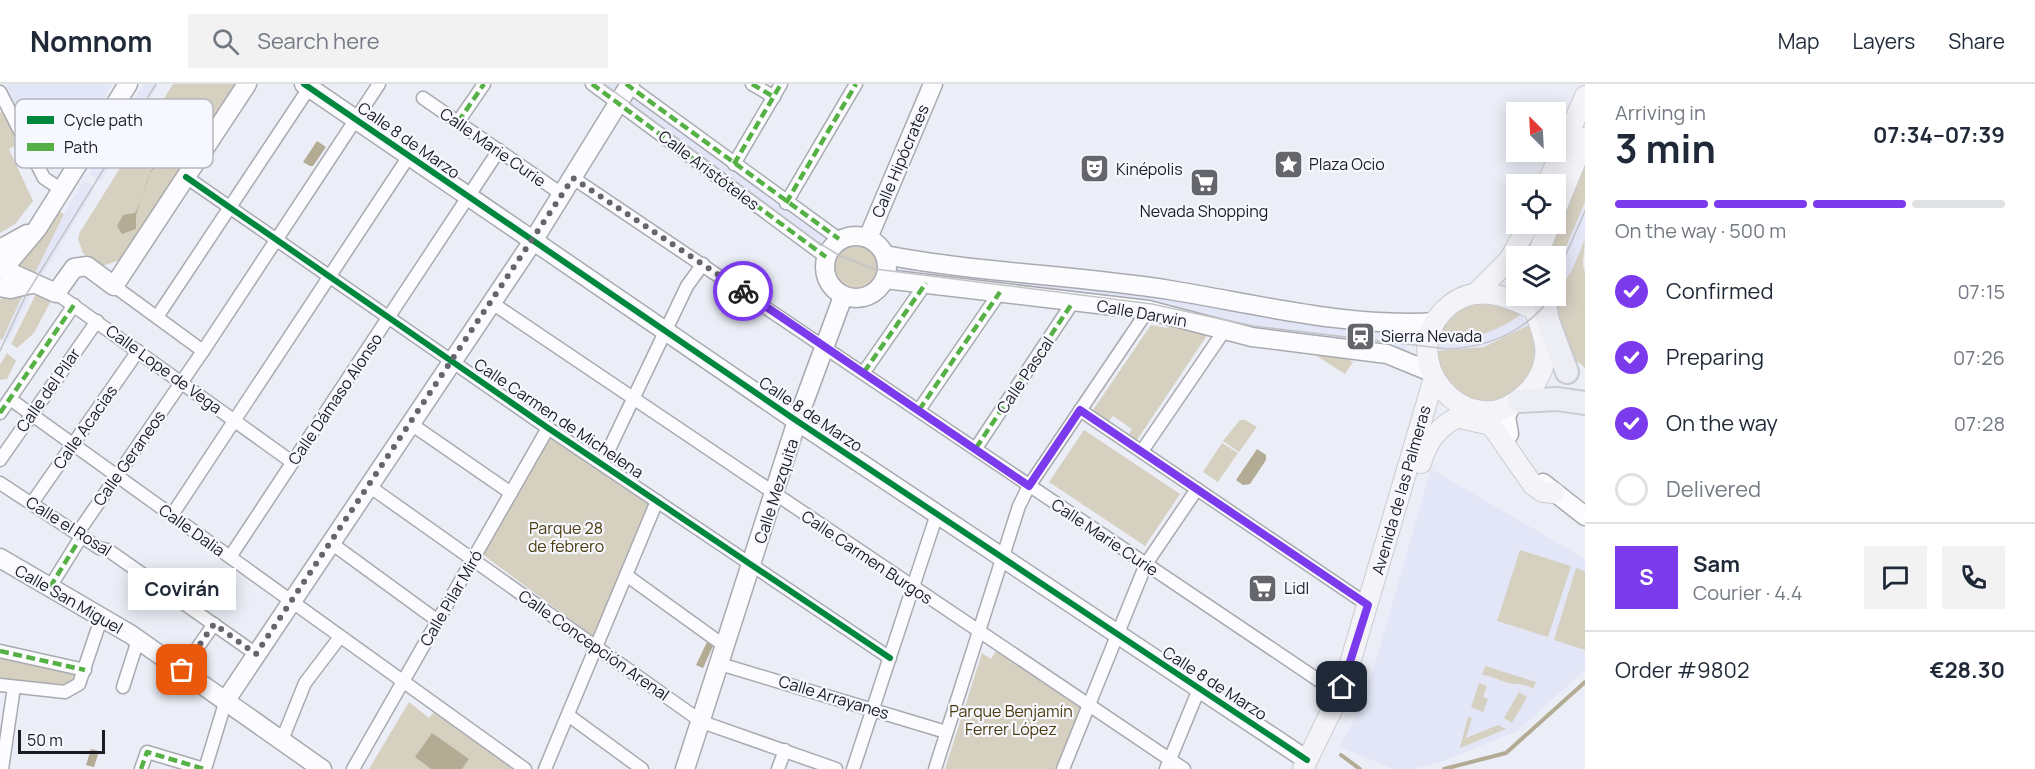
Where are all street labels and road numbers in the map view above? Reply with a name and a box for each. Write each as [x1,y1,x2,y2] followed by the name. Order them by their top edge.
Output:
[353,96,465,184] street label: Calle 8 de Marzo
[866,101,934,221] street label: Calle Hipócrates
[436,102,550,192] street label: Calle Marie Curie
[654,125,764,215] street label: Calle Aristóteles
[1095,294,1189,332] street label: Calle Darwin
[102,319,226,419] street label: Calle Lope de Vega
[283,329,387,469] street label: Calle Dámaso Alonso
[991,332,1059,418] street label: Calle Pascal
[11,343,85,436] street label: Calle del Pilar
[470,353,648,483] street label: Calle Carmen de Michelena
[755,371,867,457] street label: Calle 8 de Marzo
[48,381,122,473] street label: Calle Acacias
[1366,403,1436,577] street label: Avenida de las Palmeras
[88,406,170,510] street label: Calle Geraneos
[749,436,803,546] street label: Calle Mezquita
[22,491,116,561] street label: Calle el Rosal
[1047,493,1163,581] street label: Calle Marie Curie
[155,499,229,561] street label: Calle Dalia
[797,505,937,609] street label: Calle Carmen Burgos
[415,546,487,650] street label: Calle Pilar Miró
[11,559,127,639] street label: Calle San Miguel
[514,585,674,705] street label: Calle Concepción Arenal
[1159,641,1271,725] street label: Calle 8 de Marzo
[776,670,892,724] street label: Calle Arrayanes

